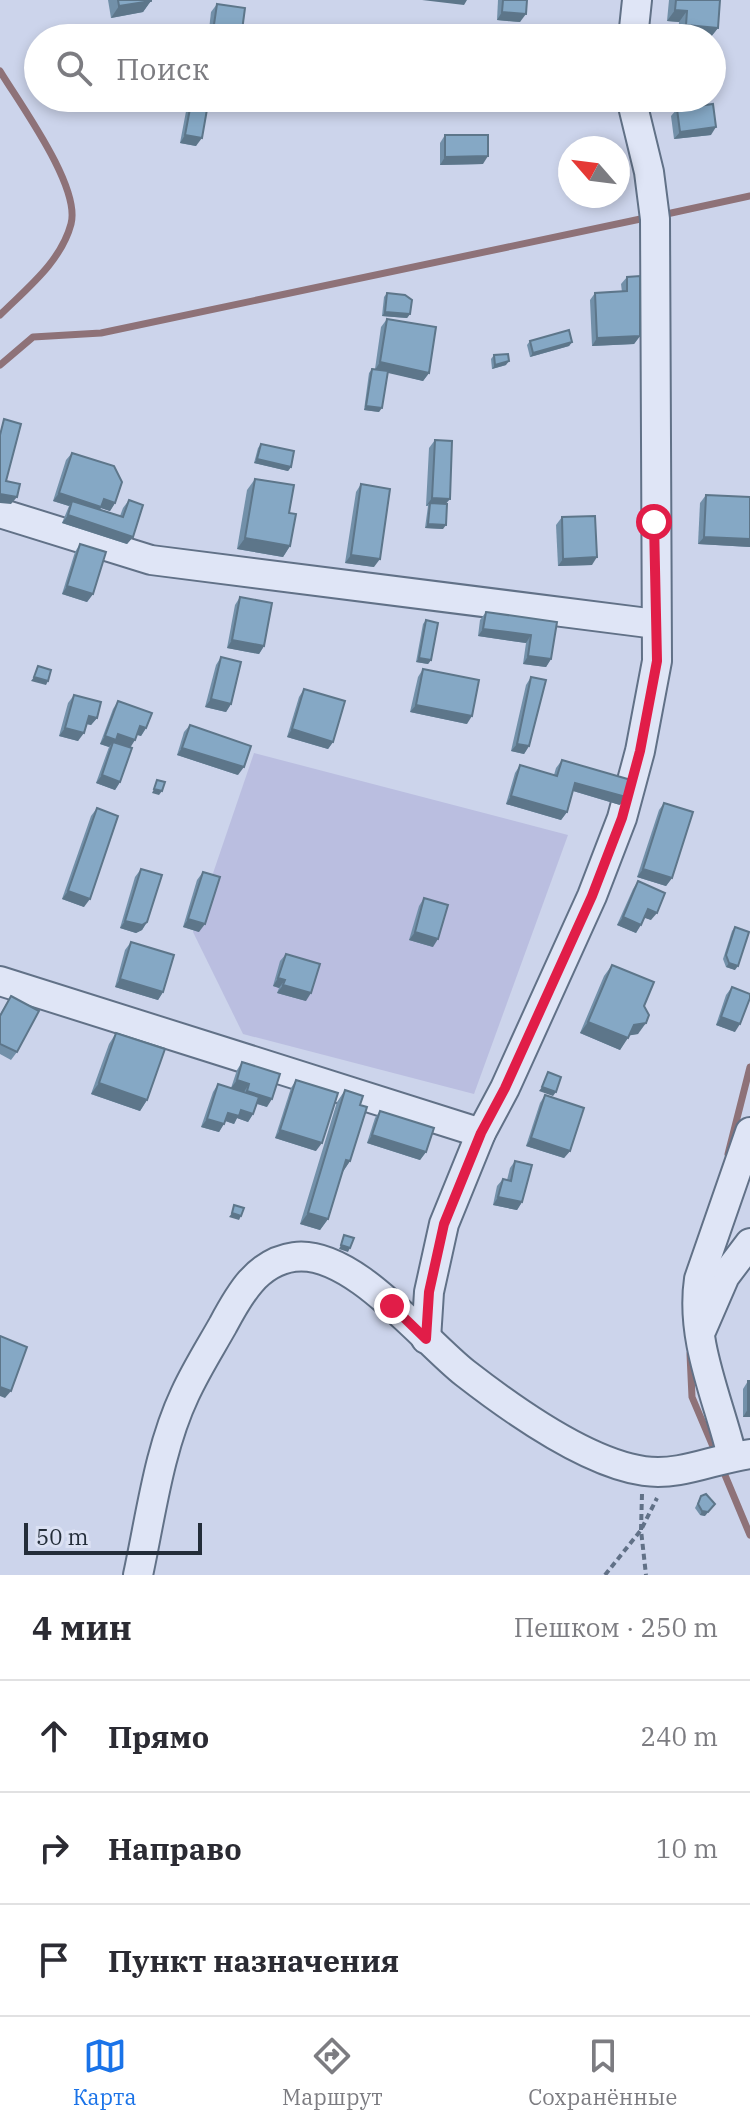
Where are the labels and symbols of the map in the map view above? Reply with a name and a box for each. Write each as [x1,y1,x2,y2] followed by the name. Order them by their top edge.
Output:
[558,136,630,208] north arrow
[636,504,672,540] route start
[374,1288,410,1324] route end
[24,1519,202,1555] scale bar

